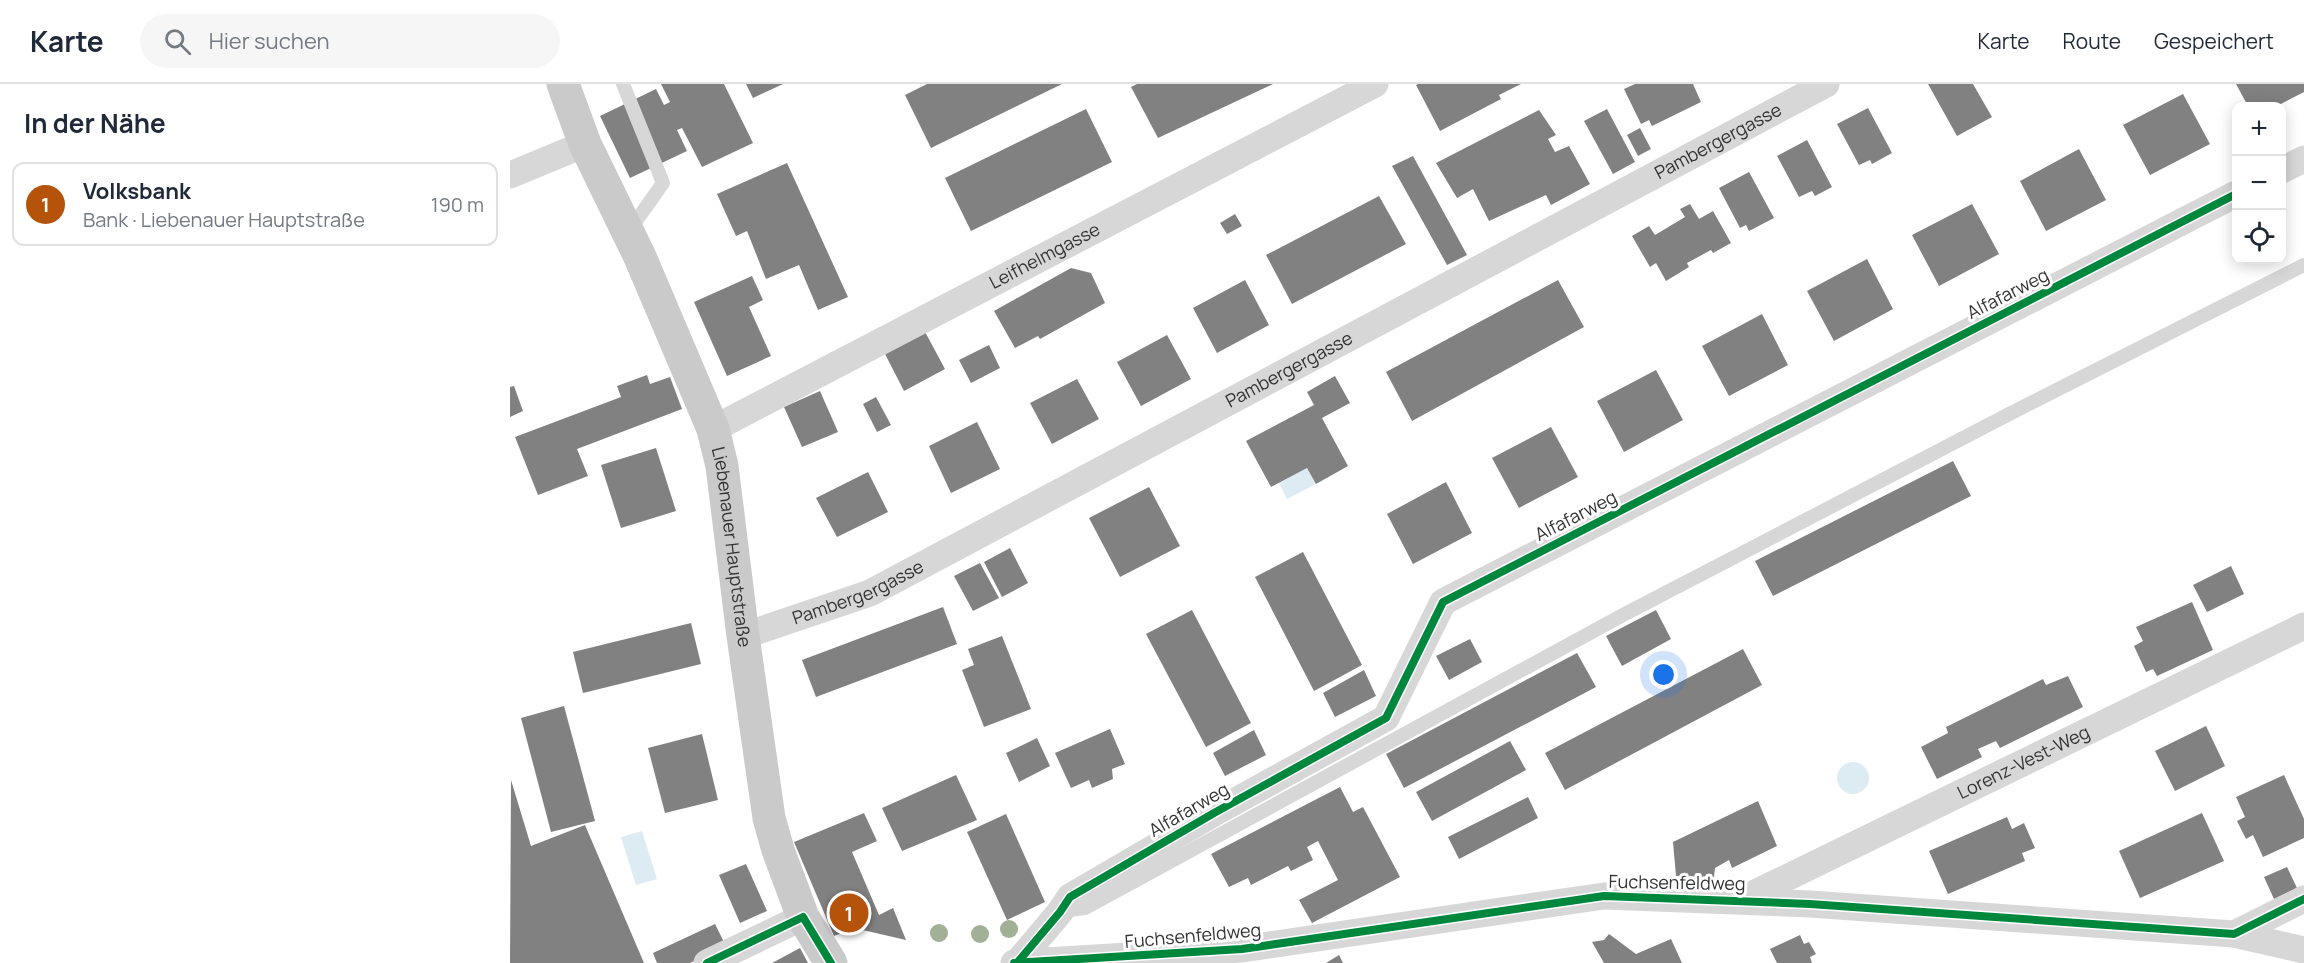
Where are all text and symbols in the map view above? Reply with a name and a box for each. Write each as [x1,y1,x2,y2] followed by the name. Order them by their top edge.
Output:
[140,14,560,68] search box
[30,22,104,60] text: Karte
[161,25,194,58] icon: search
[209,26,330,56] text: Hier suchen
[1978,27,2030,55] text: Karte
[2063,27,2121,55] text: Route
[2154,27,2274,55] text: Gespeichert
[1650,97,1785,184] street label: Pambergergasse
[2232,102,2286,264] map controls
[2232,102,2286,156] button: +
[24,105,166,141] text: In der Nähe
[2232,156,2286,210] button: −
[83,176,191,206] text: Volksbank
[41,191,50,218] text: 1
[431,191,484,218] text: 190 m
[83,206,365,233] text: Bank · Liebenauer Hauptstraße
[2232,210,2286,264] button: locate
[985,217,1104,294] street label: Leifhelmgasse
[1962,262,2053,324] street label: Alfafarweg
[1221,325,1356,413] street label: Pambergergasse
[707,444,757,649] street label: Liebenauer Hauptstraße
[1530,484,1621,546] street label: Alfafarweg
[789,554,927,629] street label: Pambergergasse
[1649,660,1678,689] your location
[1953,719,2093,804] street label: Lorenz-Vest-Weg
[1144,777,1233,842] street label: Alfafarweg
[1608,869,1746,895] street label: Fuchsenfeldweg
[830,890,868,936] pin: 1
[1124,917,1262,953] street label: Fuchsenfeldweg

